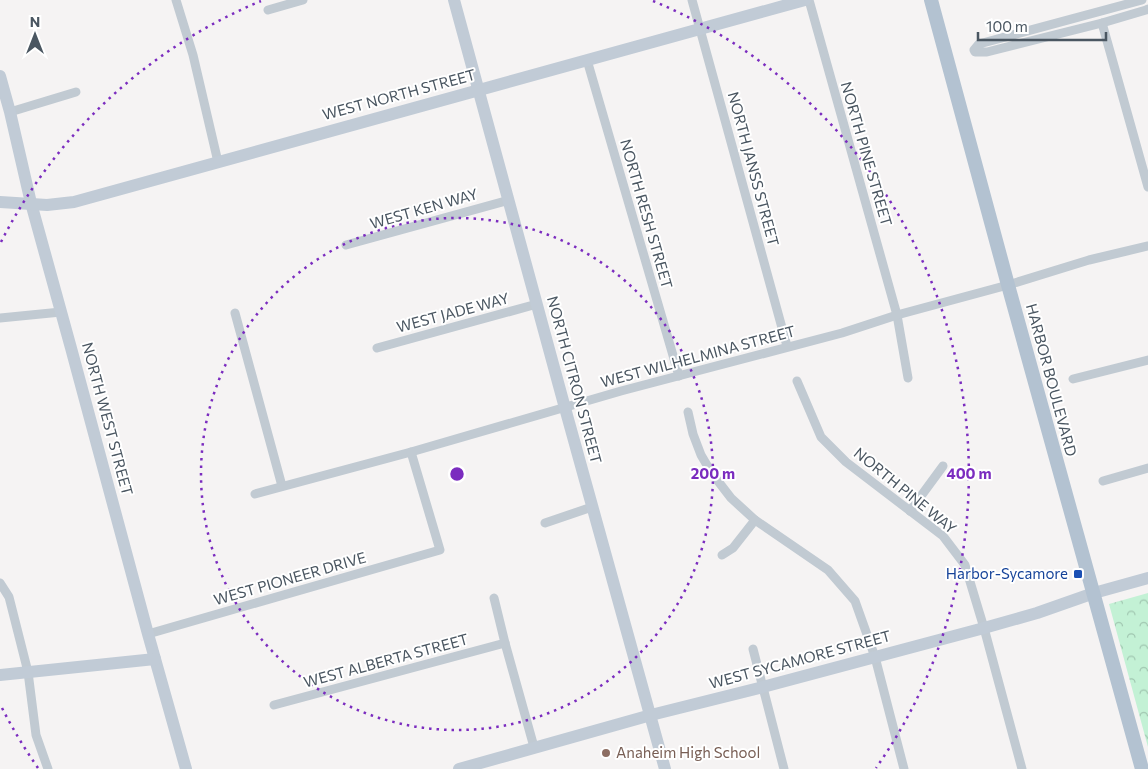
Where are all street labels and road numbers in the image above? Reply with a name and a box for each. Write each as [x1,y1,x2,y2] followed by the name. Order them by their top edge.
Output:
[320,65,478,123] street label: WEST NORTH STREET
[838,79,896,228] street label: NORTH PINE STREET
[725,90,783,248] street label: NORTH JANSS STREET
[617,137,677,291] street label: NORTH RESH STREET
[368,184,480,232] street label: WEST KEN WAY
[394,288,511,336] street label: WEST JADE WAY
[544,294,606,466] street label: NORTH CITRON STREET
[1023,301,1081,458] street label: HARBOR BOULEVARD
[598,321,797,391] street label: WEST WILHELMINA STREET
[79,340,137,498] street label: NORTH WEST STREET
[851,443,961,537] street label: NORTH PINE WAY
[211,548,368,608] street label: WEST PIONEER DRIVE
[707,626,893,692] street label: WEST SYCAMORE STREET
[301,629,470,691] street label: WEST ALBERTA STREET

